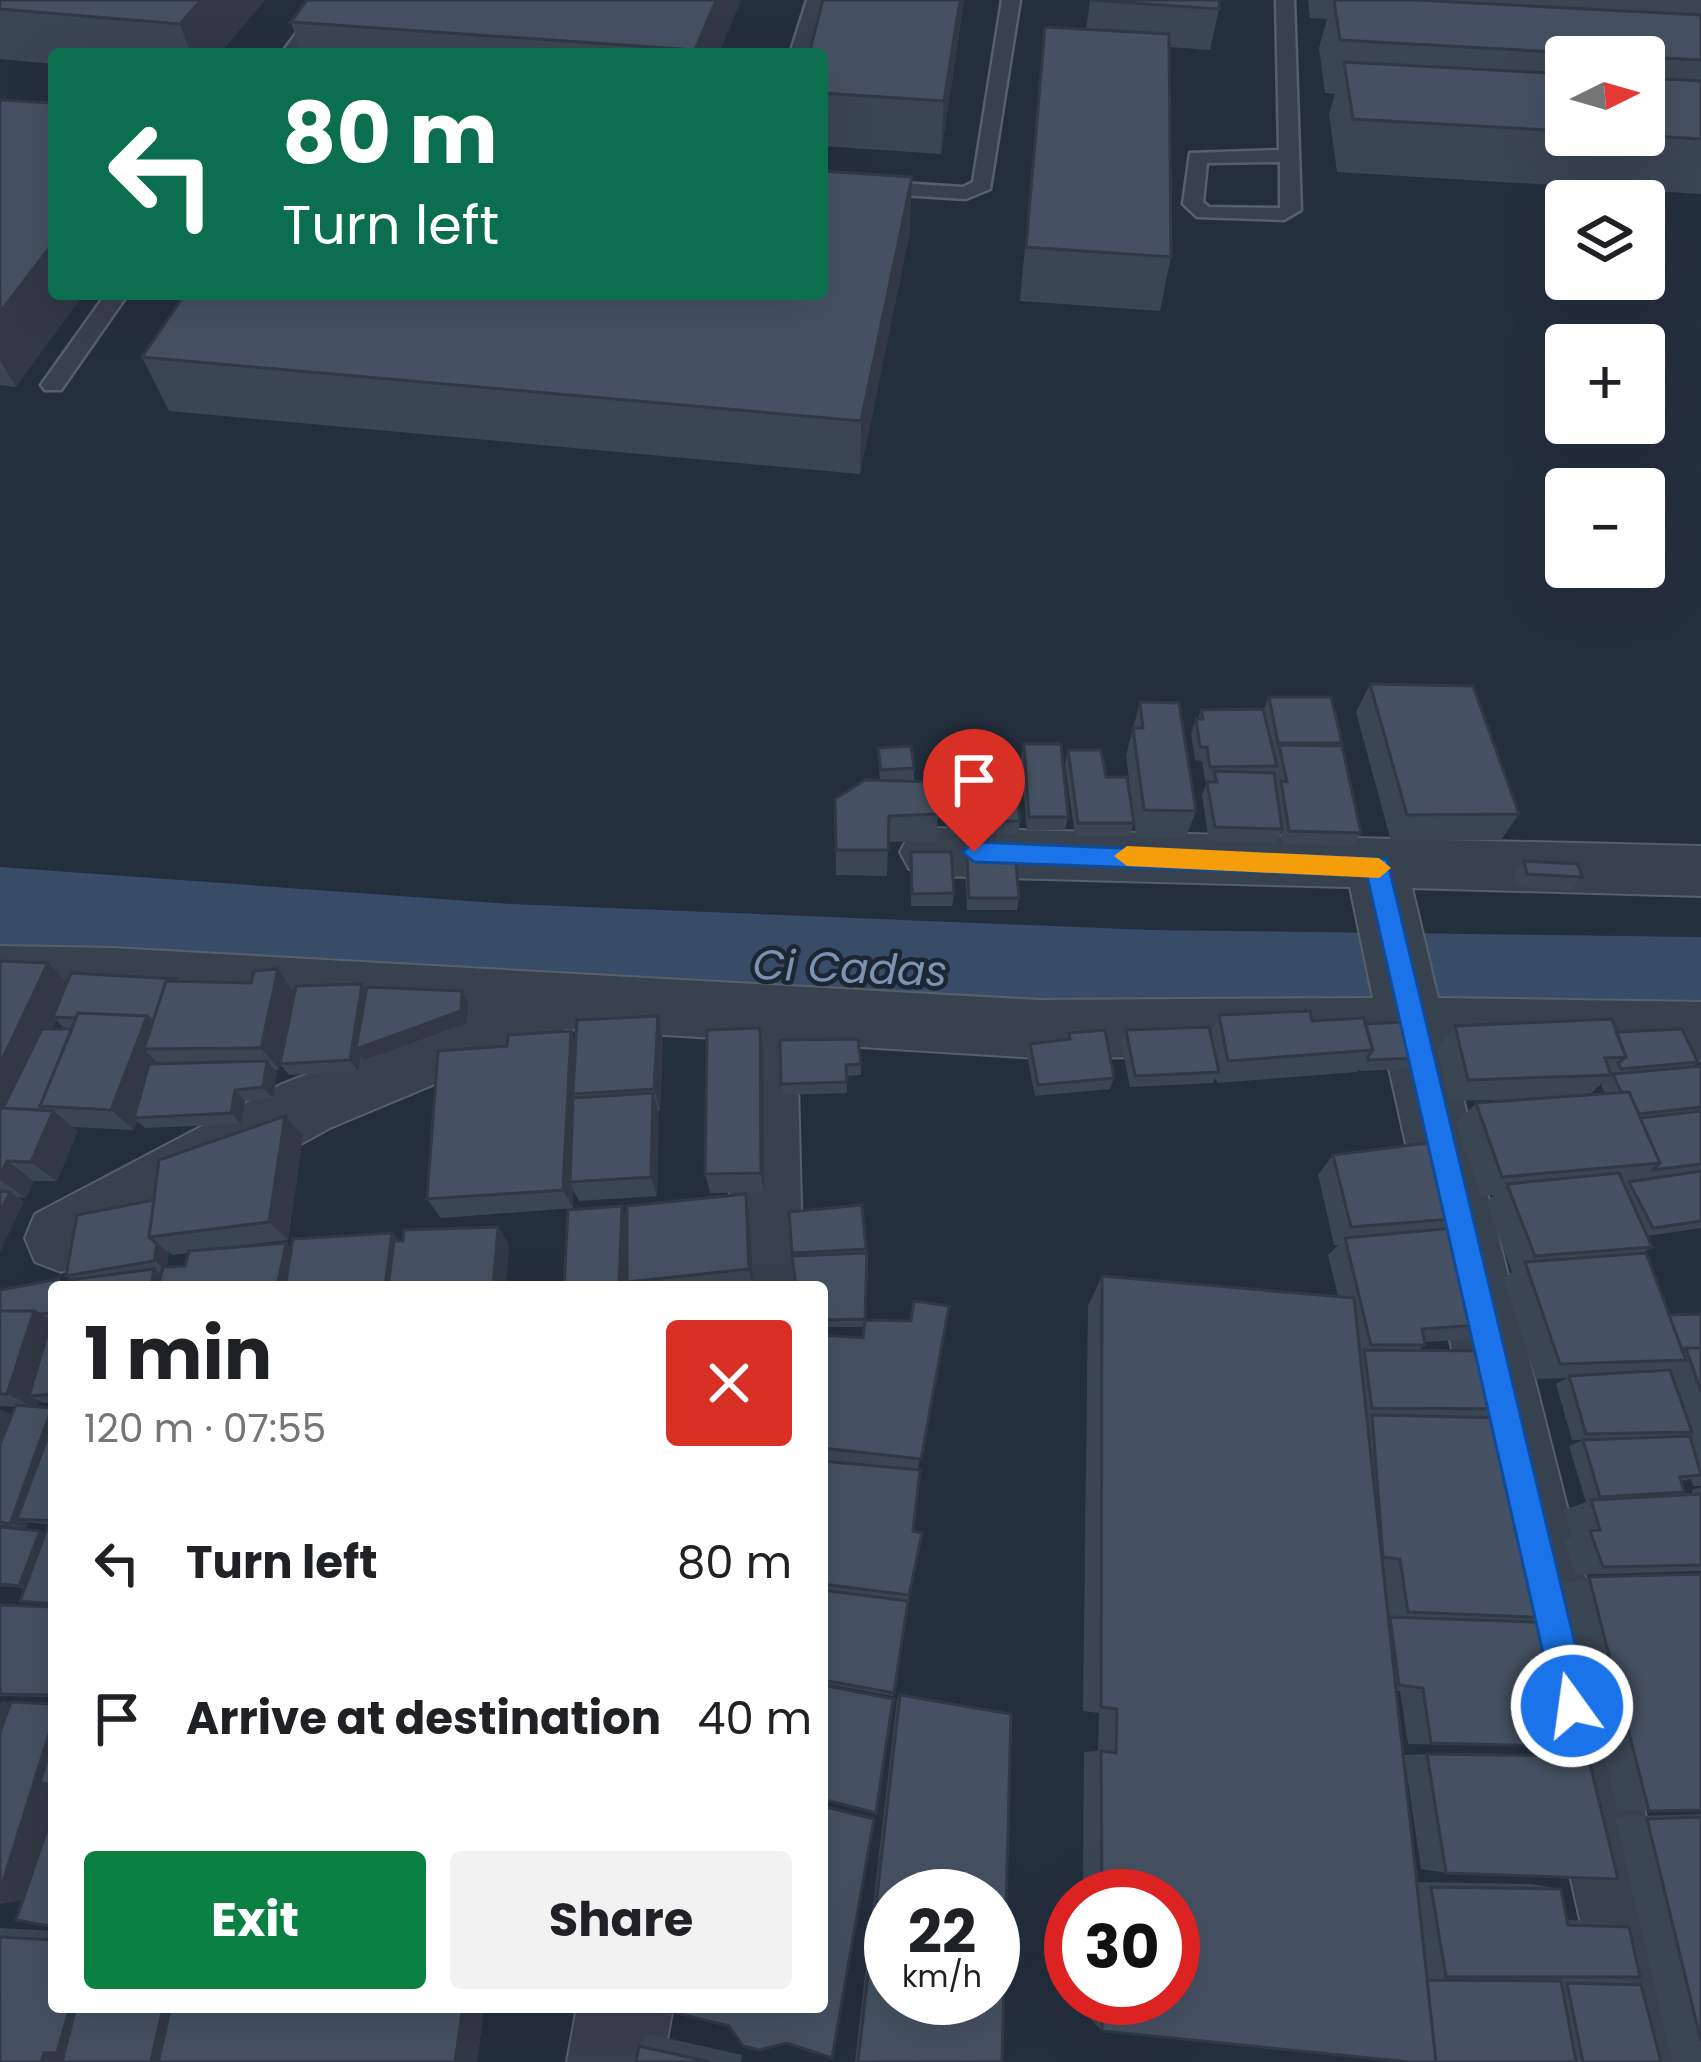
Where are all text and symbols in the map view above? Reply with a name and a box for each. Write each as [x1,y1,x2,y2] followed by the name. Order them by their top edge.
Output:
[1545,36,1665,156] north arrow
[1545,36,1665,588] map controls
[282,75,498,192] text: 80 m
[84,96,240,252] icon: left
[1545,180,1665,300] button: layers
[282,187,499,263] text: Turn left
[1545,324,1665,444] button: +
[1545,468,1665,588] button: −
[923,729,1025,852] pin
[941,747,1007,813] icon: arrive
[752,935,948,1001] water label: Ci Cadas
[84,1303,272,1404] text: 1 min
[666,1320,792,1446] button: close
[84,1401,326,1456] text: 120 m · 07:55
[84,1530,150,1596] icon: left
[186,1531,378,1594] text: Turn left
[677,1531,792,1594] text: 80 m
[1509,1643,1635,1769] position arrow
[84,1686,150,1752] icon: arrive
[186,1687,661,1750] text: Arrive at destination
[697,1687,812,1750] text: 40 m
[84,1851,426,1989] button: Exit
[450,1851,792,1989] button: Share
[1044,1869,1200,2025] speed limit sign: 30
[908,1890,976,1974] text: 22
[902,1955,982,1998] text: km/h

